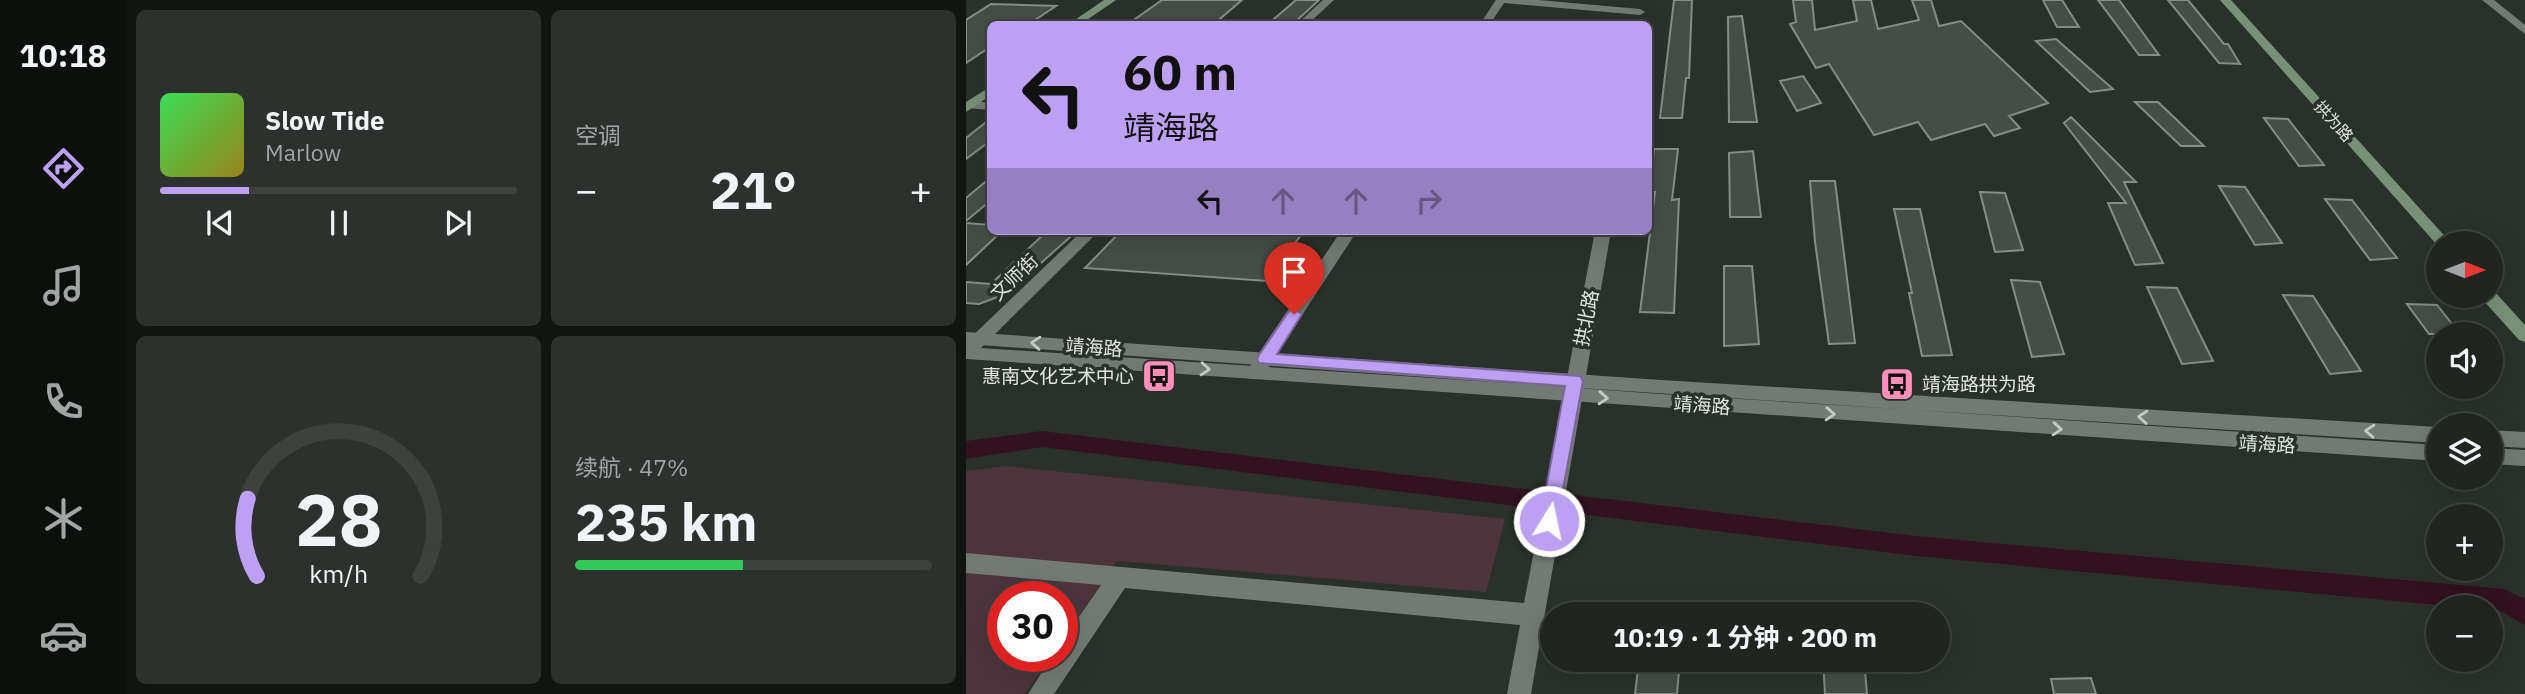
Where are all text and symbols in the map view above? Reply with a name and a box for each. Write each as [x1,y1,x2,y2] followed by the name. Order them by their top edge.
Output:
[19,34,107,76] text: 10:18
[1123,40,1237,103] text: 60 m
[1008,49,1099,140] icon: left
[2311,96,2357,146] street label: 拱为路
[265,103,385,137] text: Slow Tide
[1123,106,1219,148] text: 靖海路
[575,120,621,150] text: 空调
[265,137,341,167] text: Marlow
[39,144,88,193] icon: directions
[710,156,797,223] text: 21°
[575,165,598,214] text: −
[909,165,932,214] text: +
[1191,182,1229,220] icon: left
[1264,182,1302,220] icon: ahead
[1337,182,1375,220] icon: ahead
[1410,182,1448,220] icon: right
[201,204,239,242] icon: previous
[320,204,358,242] icon: pause
[439,204,477,242] icon: next
[2426,231,2502,308] north arrow
[2426,231,2503,672] map controls
[1264,242,1324,314] pin
[985,249,1043,305] street label: 文师街
[1275,253,1313,291] icon: arrive
[39,261,88,310] icon: music
[1569,288,1603,348] street label: 拱北路
[2426,322,2503,399] button: sound
[1065,333,1123,361] street label: 靖海路
[1030,336,1041,351] one-way arrow
[1140,357,1178,395] bus stop icon: 惠南文化艺术中心
[1200,362,1211,377] one-way arrow
[982,364,1134,388] place label: 惠南文化艺术中心
[1878,365,1916,403] bus stop icon: 靖海路拱为路
[1922,372,2036,396] place label: 靖海路拱为路
[39,377,88,426] icon: phone
[1598,390,1609,405] one-way arrow
[1673,391,1731,419] street label: 靖海路
[1825,406,1836,421] one-way arrow
[2137,409,2148,424] one-way arrow
[2426,413,2503,490] button: layers
[2052,422,2063,437] one-way arrow
[2364,424,2375,439] one-way arrow
[2238,431,2296,457] street label: 靖海路
[575,452,688,482] text: 续航 · 47%
[295,471,382,566] text: 28
[1512,484,1586,558] position arrow
[575,488,757,555] text: 235 km
[39,494,88,543] icon: climate
[2426,504,2503,581] button: +
[309,557,368,590] text: km/h
[987,581,1078,672] speed limit sign: 30
[2426,595,2503,672] button: −
[39,611,88,660] icon: car
[1613,620,1877,654] text: 10:19 · 1 分钟 · 200 m

